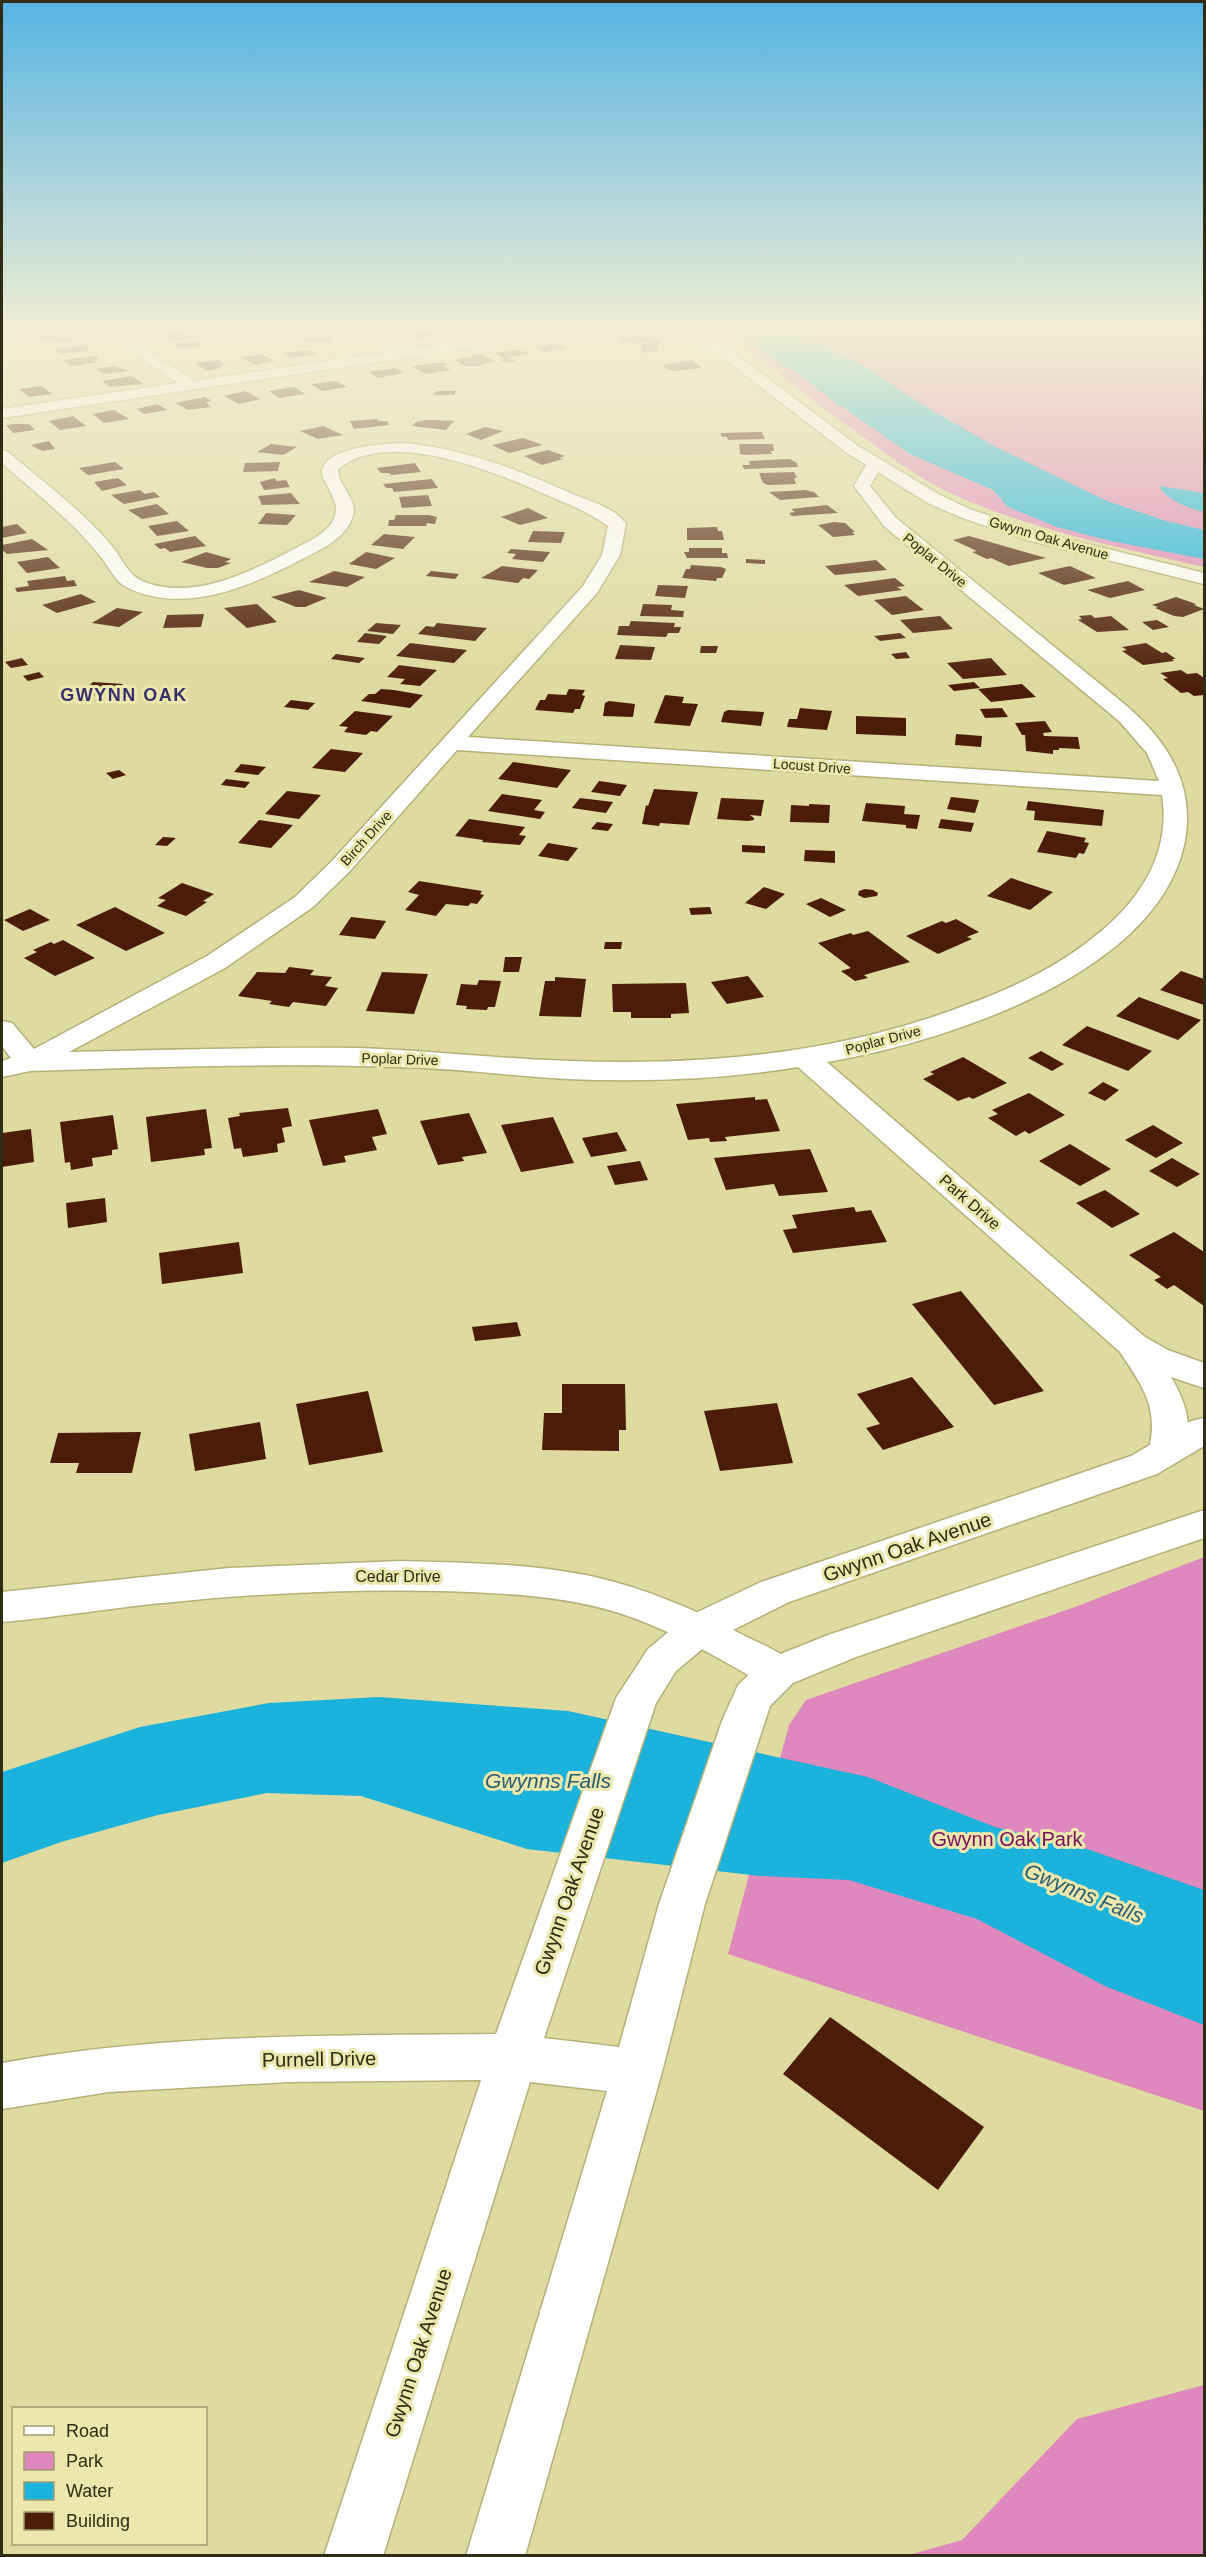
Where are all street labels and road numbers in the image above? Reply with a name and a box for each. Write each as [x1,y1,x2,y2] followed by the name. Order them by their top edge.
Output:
[987,513,1111,563] street label: Gwynn Oak Avenue
[900,530,970,591] street label: Poplar Drive
[773,755,852,777] street label: Locust Drive
[337,807,395,869] street label: Birch Drive
[844,1022,922,1058] street label: Poplar Drive
[361,1050,439,1068] street label: Poplar Drive
[936,1171,1004,1233] street label: Park Drive
[820,1508,994,1586] street label: Gwynn Oak Avenue
[355,1568,441,1585] street label: Cedar Drive
[530,1804,608,1978] street label: Gwynn Oak Avenue
[262,2047,376,2071] street label: Purnell Drive
[380,2266,456,2440] street label: Gwynn Oak Avenue

